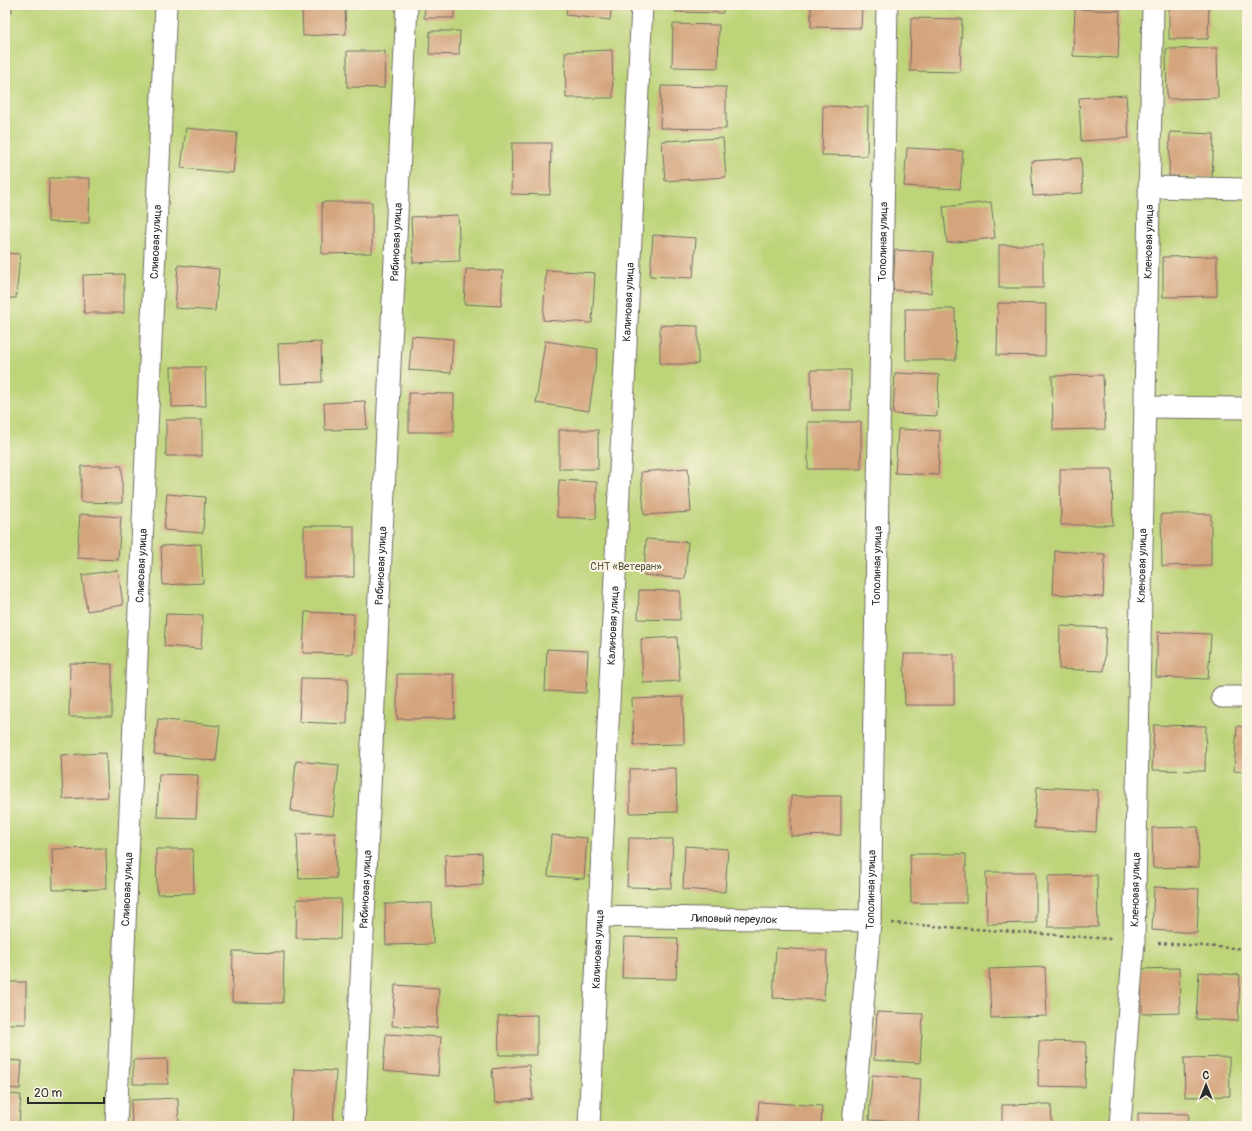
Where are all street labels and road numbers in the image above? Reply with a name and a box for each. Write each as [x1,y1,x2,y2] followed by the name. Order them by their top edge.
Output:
[388,202,405,282] street label: Рябиновая улица
[876,202,890,282] street label: Тополиная улица
[148,204,164,279] street label: Сливовая улица
[1141,204,1156,279] street label: Кленовая улица
[620,262,637,342] street label: Калиновая улица
[373,526,389,605] street label: Рябиновая улица
[870,526,884,606] street label: Тополиная улица
[133,528,150,603] street label: Сливовая улица
[1135,528,1149,603] street label: Кленовая улица
[605,586,622,665] street label: Калиновая улица
[357,850,374,929] street label: Рябиновая улица
[863,850,878,930] street label: Тополиная улица
[119,852,135,927] street label: Сливовая улица
[1128,852,1143,927] street label: Кленовая улица
[589,909,606,989] street label: Калиновая улица
[689,912,778,926] street label: Липовый переулок

